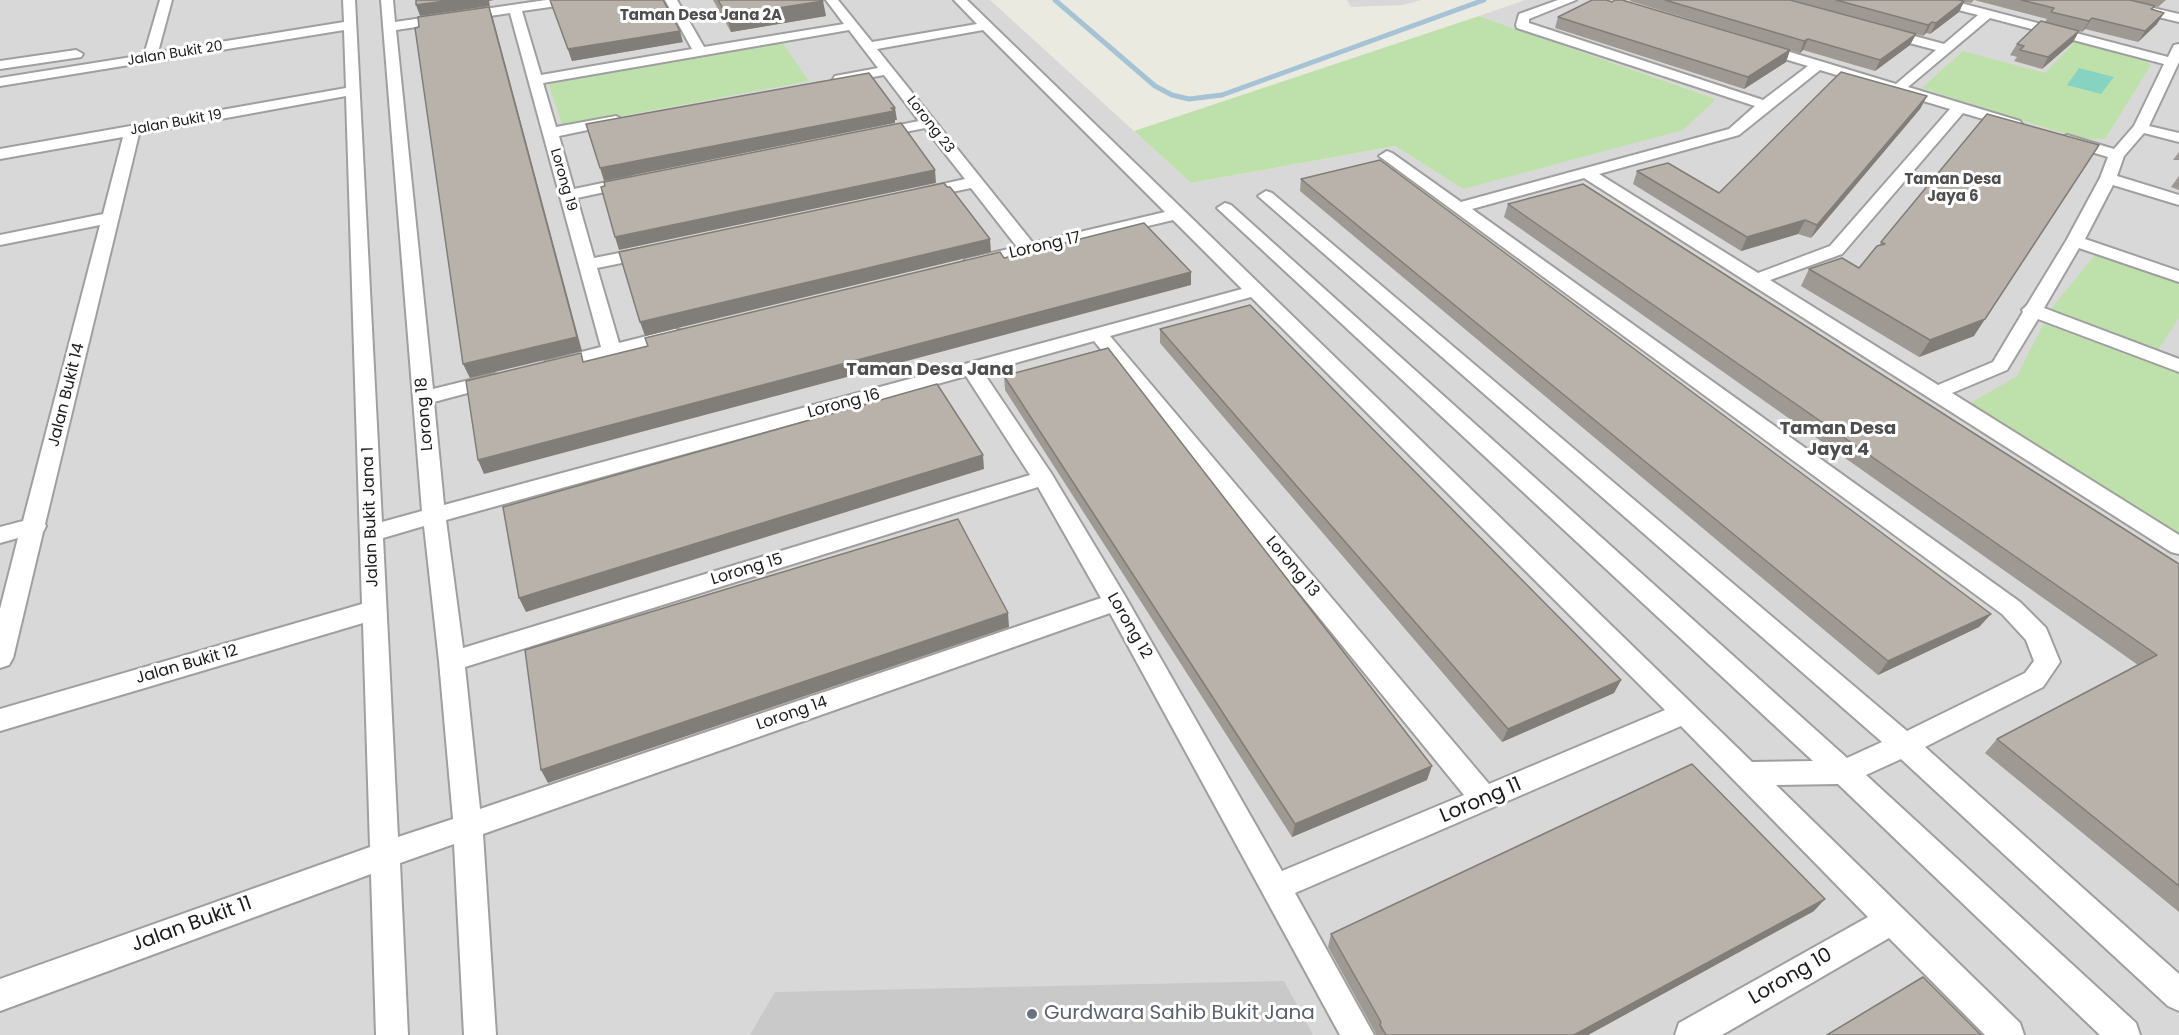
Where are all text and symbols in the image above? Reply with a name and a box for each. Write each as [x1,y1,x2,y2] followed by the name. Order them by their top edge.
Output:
[620,7,782,25] district label: Taman Desa Jana 2A
[126,38,224,70] street label: Jalan Bukit 20
[903,93,957,157] street label: Lorong 23
[129,107,223,139] street label: Jalan Bukit 19
[546,147,580,213] street label: Lorong 19
[1904,171,2002,206] district label: Taman Desa Jaya 6
[1007,228,1083,264] street label: Lorong 17
[45,341,89,449] street label: Jalan Bukit 14
[846,359,1014,381] district label: Taman Desa Jana
[412,376,438,452] street label: Lorong 18
[806,385,882,423] street label: Lorong 16
[1780,418,1896,460] district label: Taman Desa Jaya 4
[359,446,383,588] street label: Jalan Bukit Jana 1
[1261,533,1323,601] street label: Lorong 13
[709,550,785,590] street label: Lorong 15
[1102,590,1156,662] street label: Lorong 12
[134,641,240,689] street label: Jalan Bukit 12
[754,693,830,735] street label: Lorong 14
[1437,773,1525,829] street label: Lorong 11
[129,892,255,958] street label: Jalan Bukit 11
[1745,944,1837,1010] street label: Lorong 10
[1044,1002,1315,1026] place label: Gurdwara Sahib Bukit Jana
[1025,1007,1039,1021] marker: Gurdwara Sahib Bukit Jana

